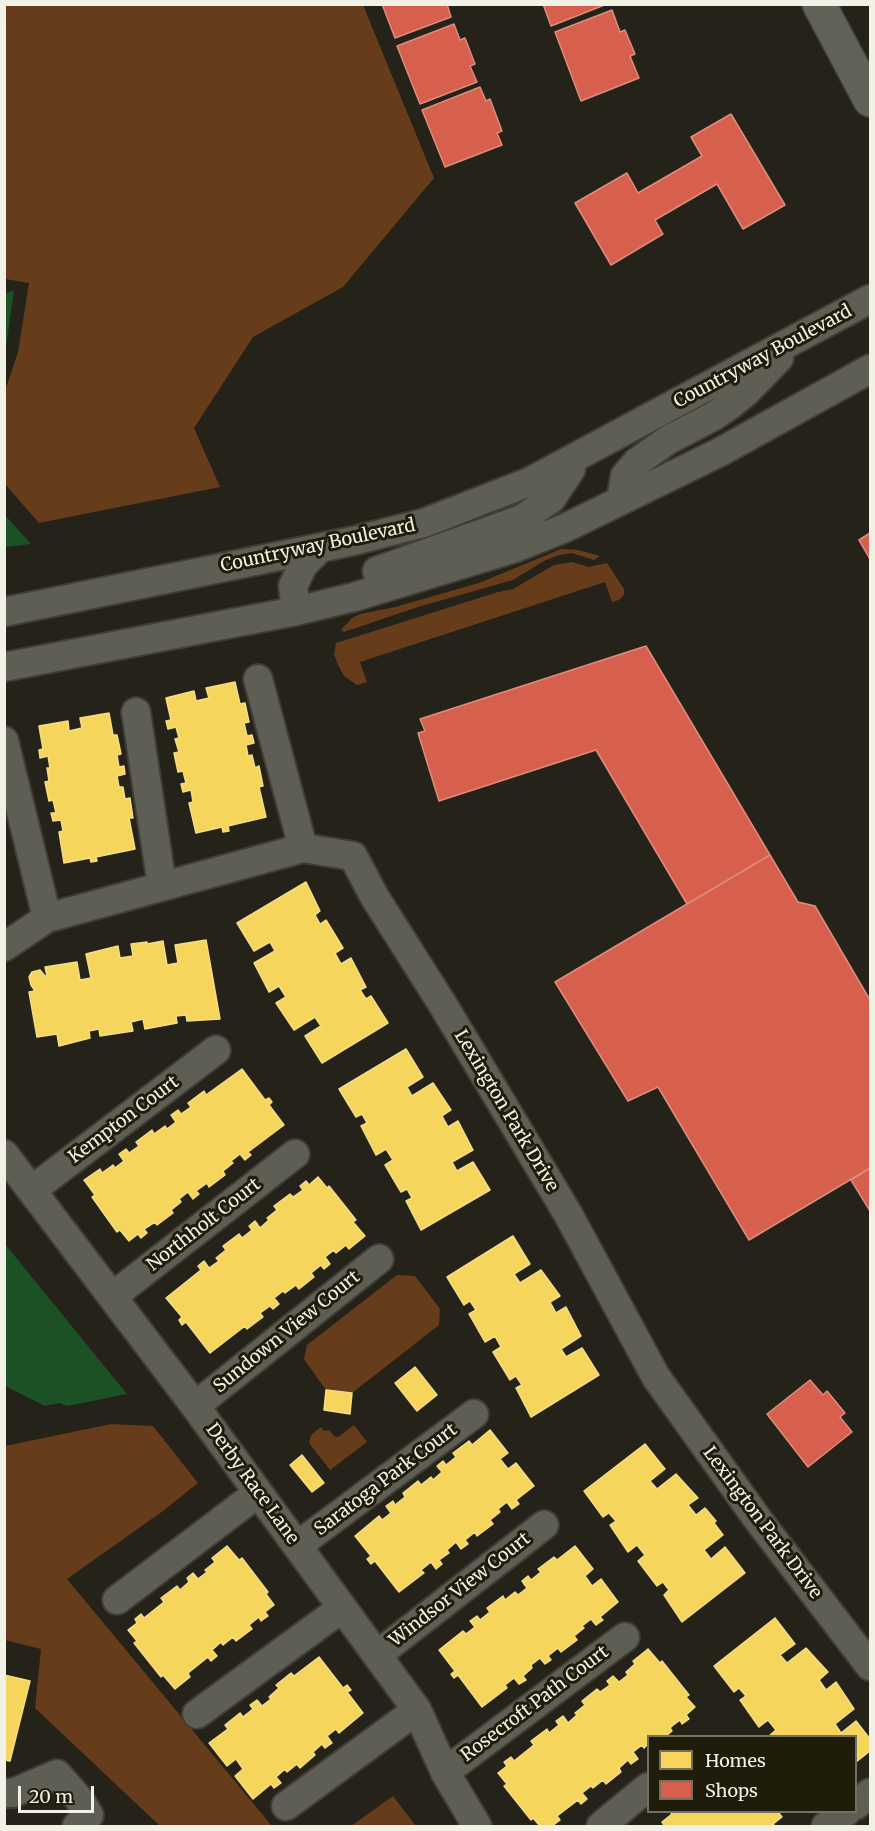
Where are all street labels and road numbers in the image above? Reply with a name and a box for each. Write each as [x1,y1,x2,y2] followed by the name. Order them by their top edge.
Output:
[670,301,856,413] street label: Countryway Boulevard
[219,515,417,577] street label: Countryway Boulevard
[449,1026,563,1196] street label: Lexington Park Drive
[65,1072,183,1168] street label: Kempton Court
[143,1174,265,1276] street label: Northholt Court
[210,1266,364,1398] street label: Sundown View Court
[201,1419,303,1549] street label: Derby Race Lane
[311,1419,461,1541] street label: Saratoga Park Court
[698,1443,826,1603] street label: Lexington Park Drive
[385,1528,535,1652] street label: Windsor View Court
[457,1642,613,1766] street label: Rosecroft Path Court

